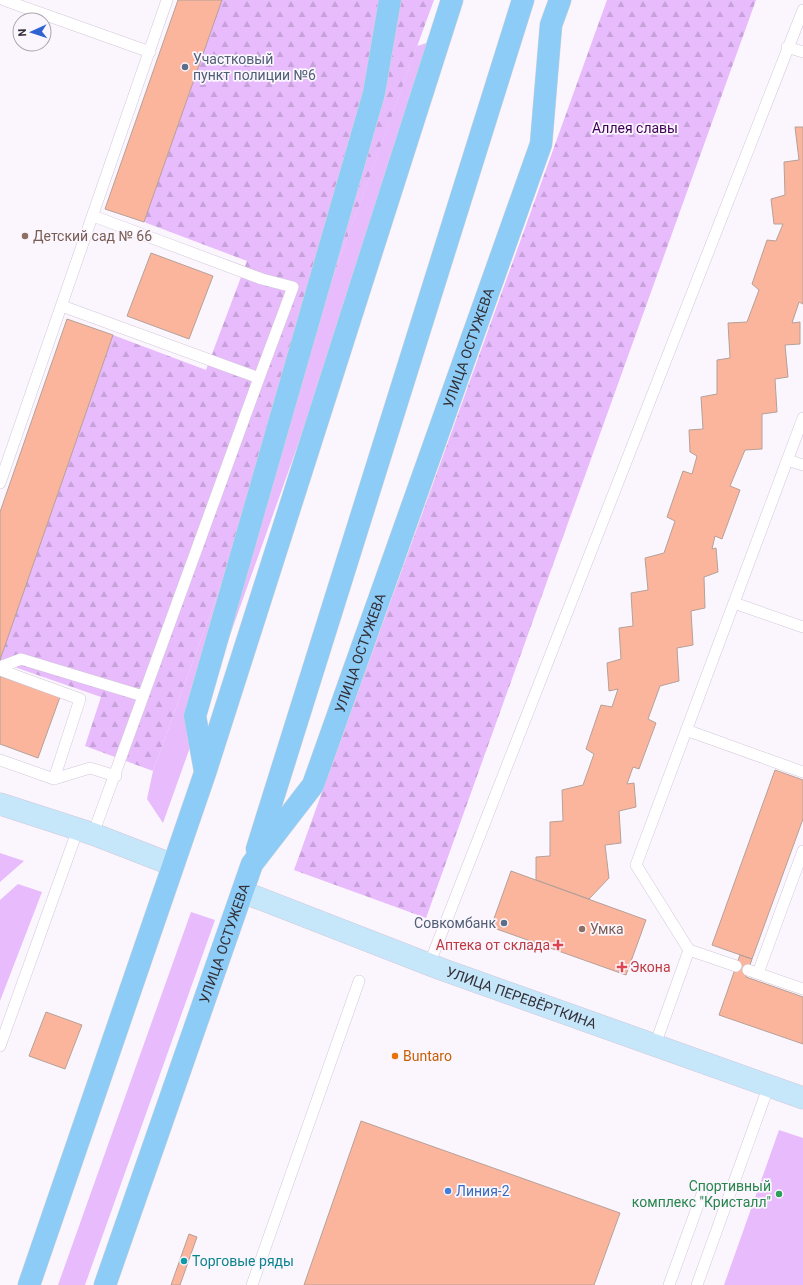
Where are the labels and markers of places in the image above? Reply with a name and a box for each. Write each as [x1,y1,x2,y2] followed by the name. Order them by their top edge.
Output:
[193,51,316,83] place label: Участковый пункт полиции №6
[180,62,190,72] marker: Участковый пункт полиции №6
[33,228,152,244] place label: Детский сад № 66
[20,231,30,241] marker: Детский сад № 66
[414,915,496,931] place label: Совкомбанк
[499,918,509,928] marker: Совкомбанк
[590,921,624,937] place label: Умка
[577,924,587,934] marker: Умка
[436,937,550,953] place label: Аптека от склада
[553,940,563,950] marker: Аптека от склада
[630,959,671,975] place label: Экона
[617,962,627,972] marker: Экона
[403,1048,452,1064] place label: Buntaro
[390,1051,400,1061] marker: Buntaro
[632,1178,771,1210] place label: Спортивный комплекс "Кристалл"
[456,1183,510,1199] place label: Линия-2
[443,1186,453,1196] marker: Линия-2
[774,1189,784,1199] marker: Спортивный комплекс "Кристалл"
[192,1253,294,1269] place label: Торговые ряды
[179,1256,189,1266] marker: Торговые ряды

